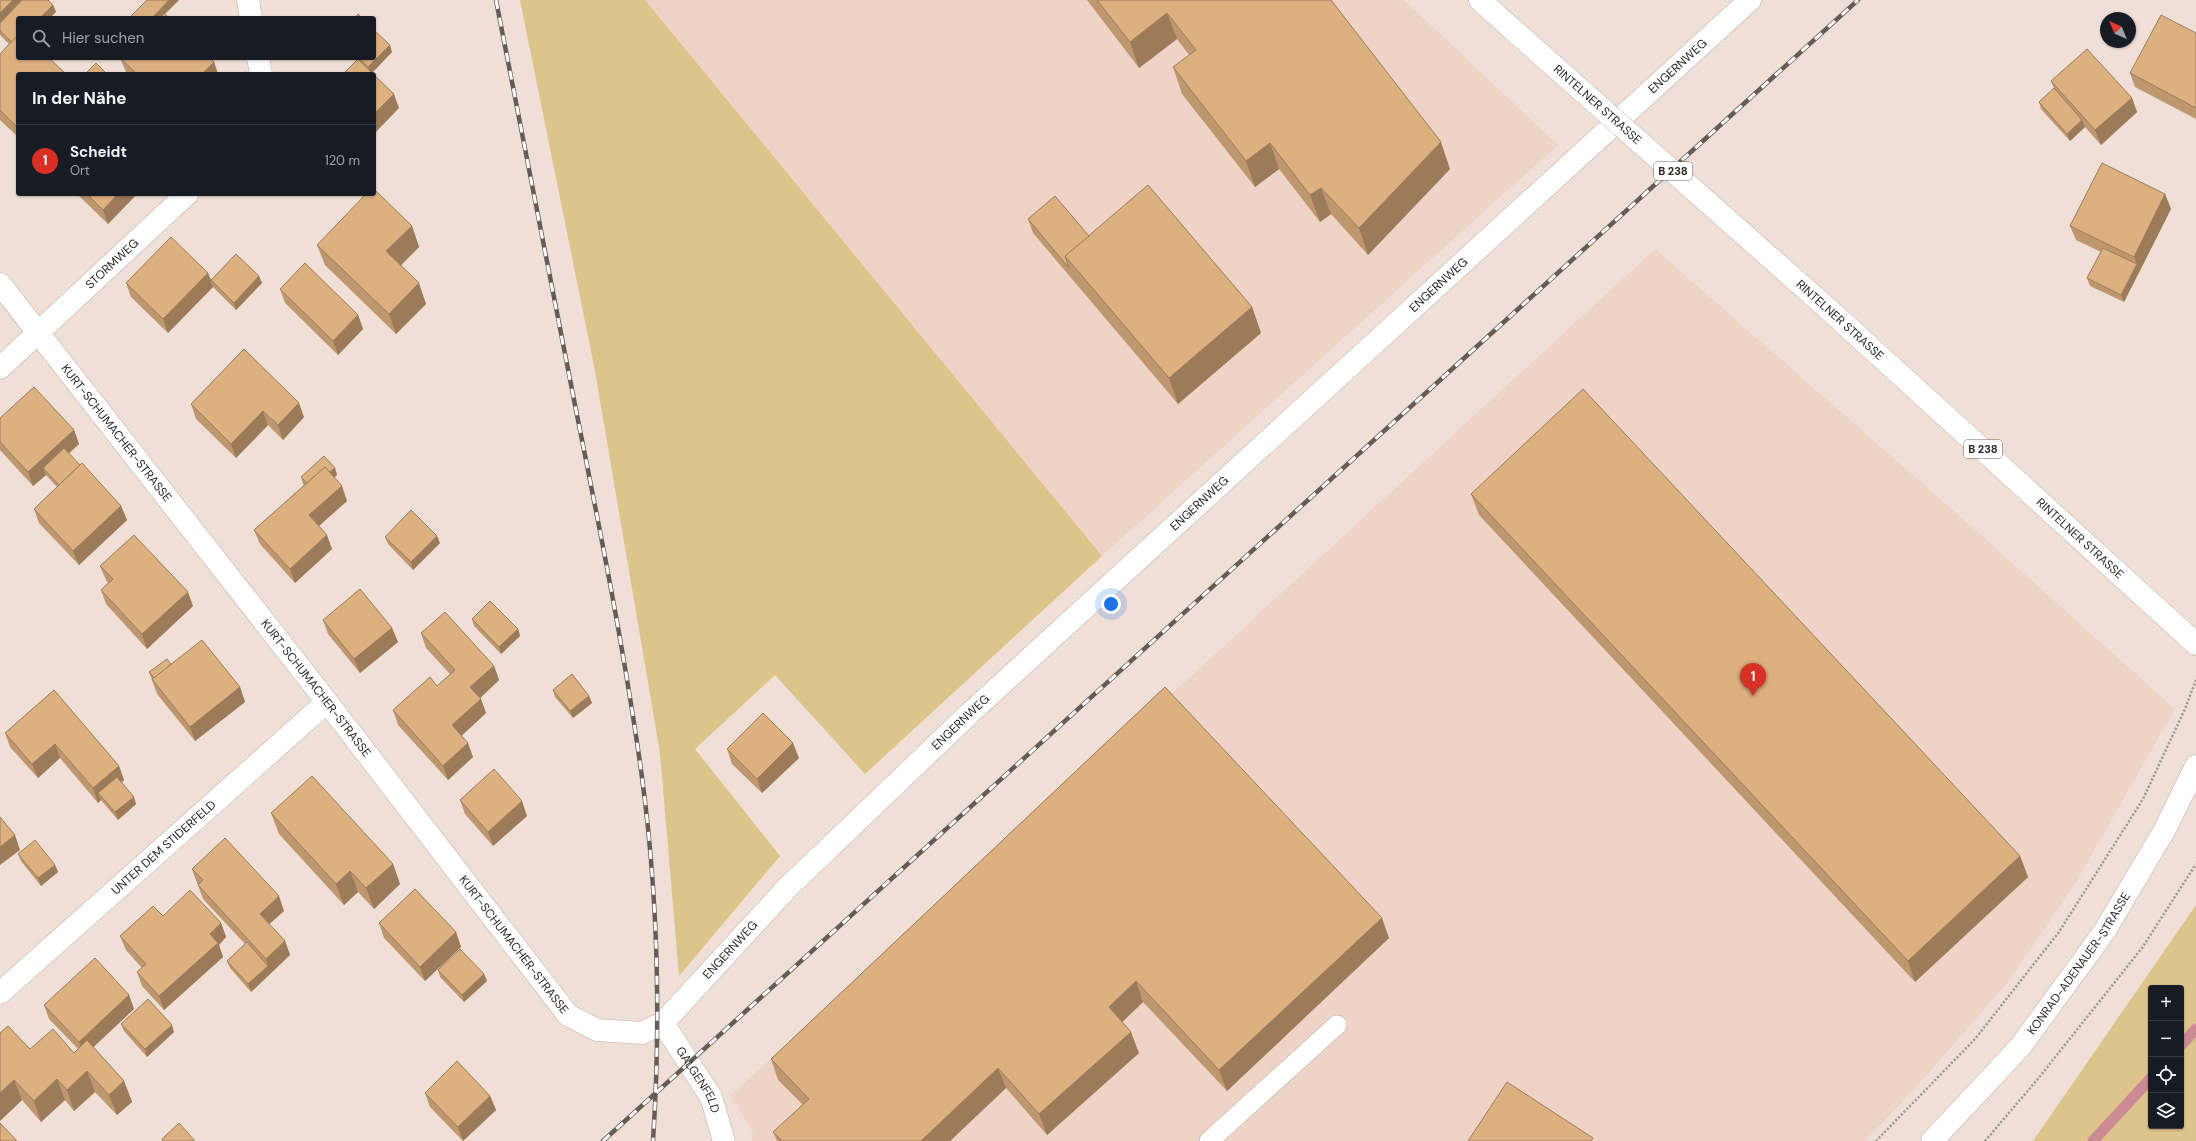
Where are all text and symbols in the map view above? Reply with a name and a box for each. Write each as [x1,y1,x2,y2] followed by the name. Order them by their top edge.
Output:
[2100,12,2136,48] north arrow
[16,16,376,60] search box
[30,27,52,49] icon: search
[62,28,144,48] text: Hier suchen
[1645,35,1710,97] street label: ENGERNWEG
[1550,61,1645,148] street label: RINTELNER STRASSE
[32,87,127,109] text: In der Nähe
[70,142,127,162] text: Scheidt
[43,152,47,169] text: 1
[325,152,360,169] text: 120 m
[70,162,90,179] text: Ort
[1654,162,1692,180] road number: B 238
[82,235,142,292] street label: STORMWEG
[1406,254,1471,316] street label: ENGERNWEG
[1793,276,1887,364] street label: RINTELNER STRASSE
[58,361,175,505] street label: KURT-SCHUMACHER-STRASSE
[1964,440,2002,458] road number: B 238
[1167,473,1232,534] street label: ENGERNWEG
[2033,494,2127,582] street label: RINTELNER STRASSE
[1101,594,1121,614] your location
[257,616,375,761] street label: KURT-SCHUMACHER-STRASSE
[1740,663,1766,696] pin: 1
[928,691,993,753] street label: ENGERNWEG
[108,797,219,898] street label: UNTER DEM STIDERFELD
[456,872,572,1017] street label: KURT-SCHUMACHER-STRASSE
[2024,889,2134,1038] street label: KONRAD-ADENAUER-STRASSE
[699,917,761,983] street label: ENGERNWEG
[2148,985,2184,1129] map controls
[2148,985,2184,1021] button: +
[2148,1021,2184,1057] button: −
[672,1044,723,1115] street label: GALGENFELD
[2148,1057,2184,1093] button: locate
[2148,1093,2184,1129] button: layers

